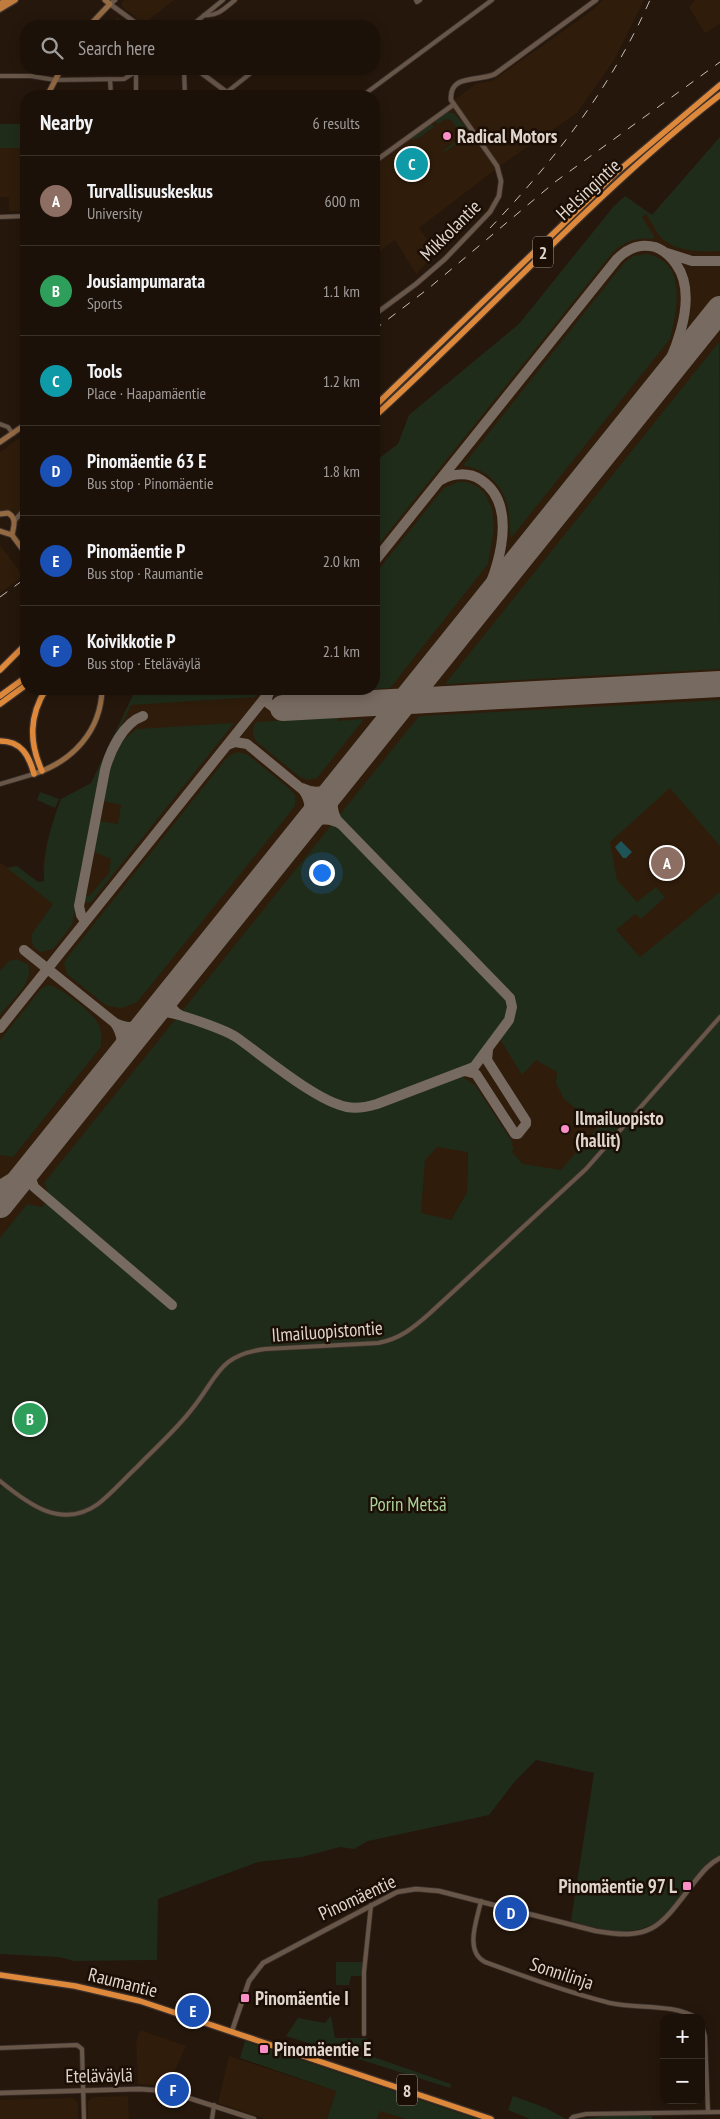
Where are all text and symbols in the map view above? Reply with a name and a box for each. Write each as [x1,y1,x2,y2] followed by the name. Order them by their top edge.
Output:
[20,20,380,75] search box
[38,34,66,62] icon: search
[78,36,155,60] text: Search here
[40,109,93,136] text: Nearby
[313,113,360,133] text: 6 results
[457,124,558,148] place label: Radical Motors
[441,130,453,142] marker: Radical Motors
[396,145,428,183] pin: C
[551,153,625,225] street label: Helsingintie
[87,179,213,203] text: Turvallisuuskeskus
[52,191,60,211] text: A
[325,191,360,211] text: 600 m
[414,194,486,266] street label: Mikkolantie
[87,203,142,223] text: University
[533,236,553,268] road number: 2
[87,269,205,293] text: Jousiampumarata
[52,281,60,301] text: B
[323,281,360,301] text: 1.1 km
[87,293,122,313] text: Sports
[87,359,122,383] text: Tools
[52,371,60,391] text: C
[323,371,360,391] text: 1.2 km
[87,383,206,403] text: Place · Haapamäentie
[87,449,207,473] text: Pinomäentie 63 E
[52,461,60,481] text: D
[323,461,360,481] text: 1.8 km
[87,473,214,493] text: Bus stop · Pinomäentie
[87,539,185,563] text: Pinomäentie P
[53,551,59,571] text: E
[323,551,360,571] text: 2.0 km
[87,563,203,583] text: Bus stop · Raumantie
[87,629,176,653] text: Koivikkotie P
[53,641,59,661] text: F
[323,641,360,661] text: 2.1 km
[87,653,201,673] text: Bus stop · Eteläväylä
[651,844,683,882] pin: A
[309,860,335,886] your location
[575,1106,664,1152] place label: Ilmailuopisto (hallit)
[559,1123,571,1135] marker: Ilmailuopisto (hallit)
[271,1315,384,1347] street label: Ilmailuopistontie
[14,1400,46,1438] pin: B
[369,1492,447,1516] park label: Porin Metsä
[315,1869,400,1925] street label: Pinomäentie
[558,1874,677,1898] place label: Pinomäentie 97 L
[681,1880,693,1892] marker: Pinomäentie 97 L
[495,1894,527,1932] pin: D
[527,1951,597,1995] street label: Sonnilinja
[86,1962,160,2002] street label: Raumantie
[255,1986,349,2010] place label: Pinomäentie I
[177,1992,209,2030] pin: E
[239,1992,251,2004] marker: Pinomäentie I
[660,2014,705,2104] map controls
[660,2014,705,2059] button: +
[274,2037,371,2061] place label: Pinomäentie E
[258,2043,270,2055] marker: Pinomäentie E
[660,2059,705,2104] button: −
[65,2062,133,2088] street label: Eteläväylä
[157,2071,189,2109] pin: F
[397,2074,417,2106] road number: 8

